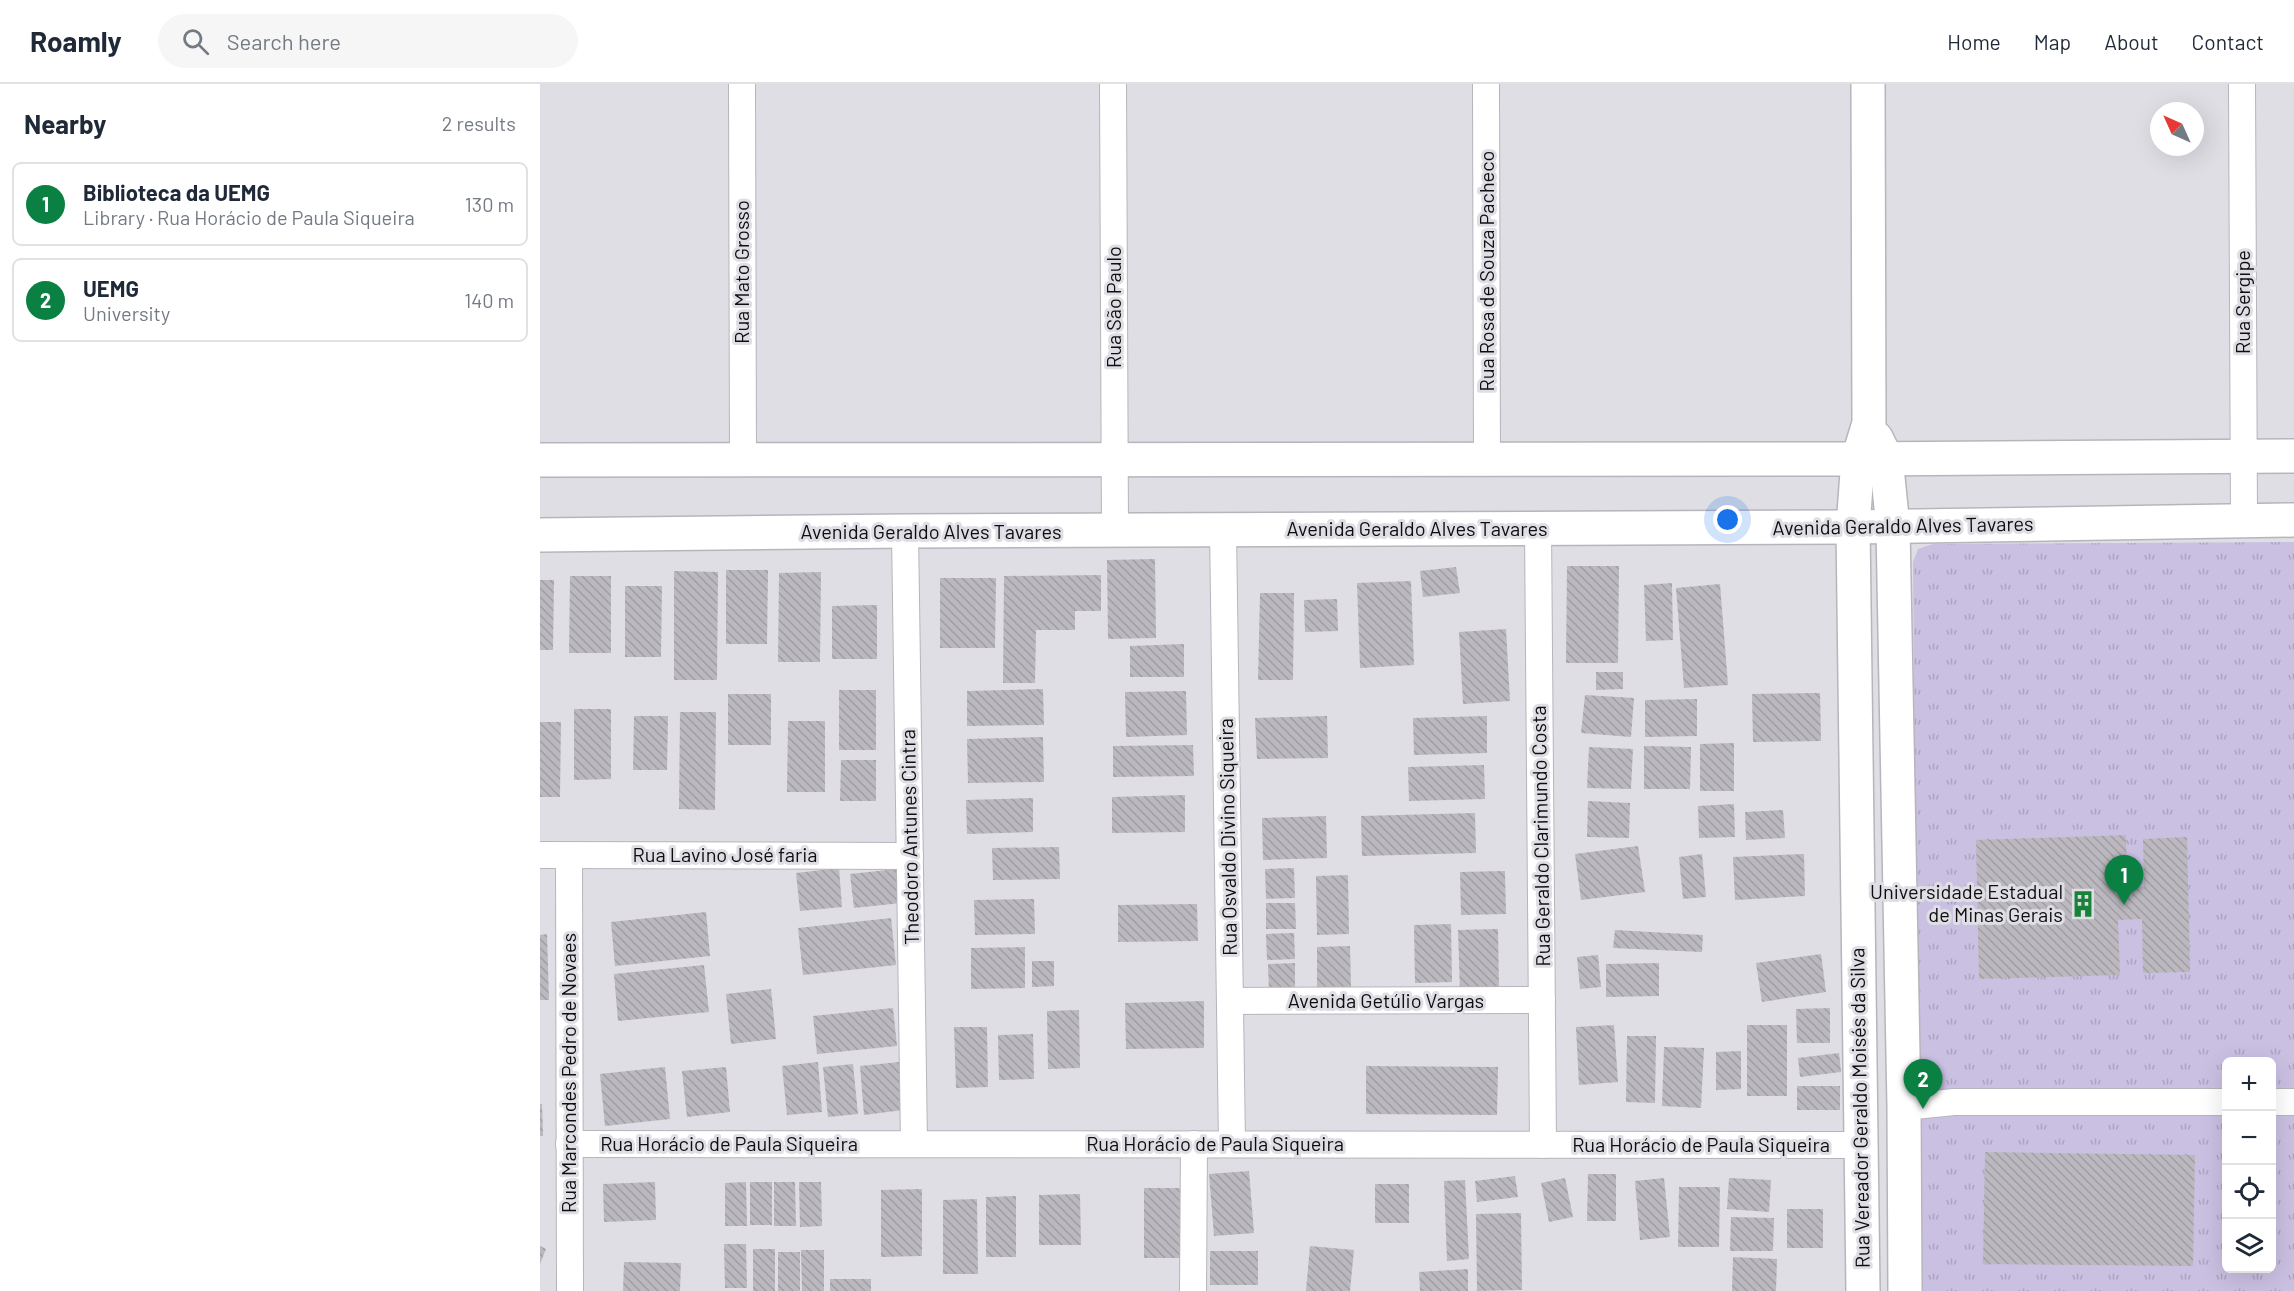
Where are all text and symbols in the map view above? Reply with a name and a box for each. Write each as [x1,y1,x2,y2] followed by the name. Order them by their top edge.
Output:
[158,14,578,68] search box
[30,24,122,58] text: Roamly
[179,25,212,58] icon: search
[227,28,341,54] text: Search here
[1947,29,2001,54] text: Home
[2034,29,2071,54] text: Map
[2104,29,2159,54] text: About
[2192,29,2264,54] text: Contact
[2150,102,2204,156] north arrow
[24,108,106,139] text: Nearby
[442,111,516,135] text: 2 results
[1474,150,1498,392] street label: Rua Rosa de Souza Pacheco
[83,179,270,205] text: Biblioteca da UEMG
[42,192,49,216] text: 1
[465,192,514,216] text: 130 m
[729,200,753,344] street label: Rua Mato Grosso
[83,205,415,229] text: Library · Rua Horácio de Paula Siqueira
[1101,246,1125,368] street label: Rua São Paulo
[2230,250,2254,354] street label: Rua Sergipe
[83,275,139,301] text: UEMG
[40,288,51,312] text: 2
[464,288,514,312] text: 140 m
[83,301,170,325] text: University
[1713,505,1742,534] your location
[1772,511,2034,539] street label: Avenida Geraldo Alves Tavares
[1286,516,1548,540] street label: Avenida Geraldo Alves Tavares
[800,519,1062,543] street label: Avenida Geraldo Alves Tavares
[1526,705,1554,967] street label: Rua Geraldo Clarimundo Costa
[1213,718,1241,956] street label: Rua Osvaldo Divino Siqueira
[895,729,923,945] street label: Theodoro Antunes Cintra
[632,842,818,866] street label: Rua Lavino José faria
[2104,856,2144,905] pin: 1
[1870,879,2063,926] place label: Universidade Estadual de Minas Gerais
[2068,889,2098,919] building icon: Universidade Estadual de Minas Gerais
[556,933,580,1213] street label: Rua Marcondes Pedro de Novaes
[1844,948,1874,1268] street label: Rua Vereador Geraldo Moisés da Silva
[1288,988,1484,1012] street label: Avenida Getúlio Vargas
[2222,1057,2276,1273] map controls
[2222,1057,2276,1111] button: +
[1904,1060,1942,1109] pin: 2
[2222,1111,2276,1165] button: −
[600,1131,858,1155] street label: Rua Horácio de Paula Siqueira
[1086,1131,1344,1155] street label: Rua Horácio de Paula Siqueira
[1572,1132,1830,1156] street label: Rua Horácio de Paula Siqueira
[2222,1165,2276,1219] button: locate
[2222,1219,2276,1273] button: layers

